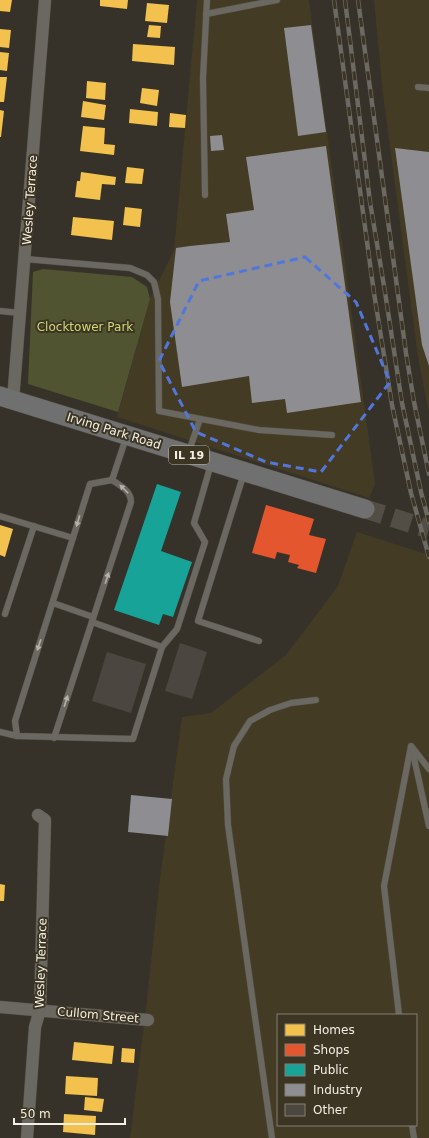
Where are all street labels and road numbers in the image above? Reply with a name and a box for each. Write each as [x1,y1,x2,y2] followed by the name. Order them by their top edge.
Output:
[20,155,40,245] street label: Wesley Terrace
[65,410,163,452] street label: Irving Park Road
[169,446,209,464] road number: IL 19
[32,918,50,1008] street label: Wesley Terrace
[57,1004,140,1026] street label: Cullom Street

